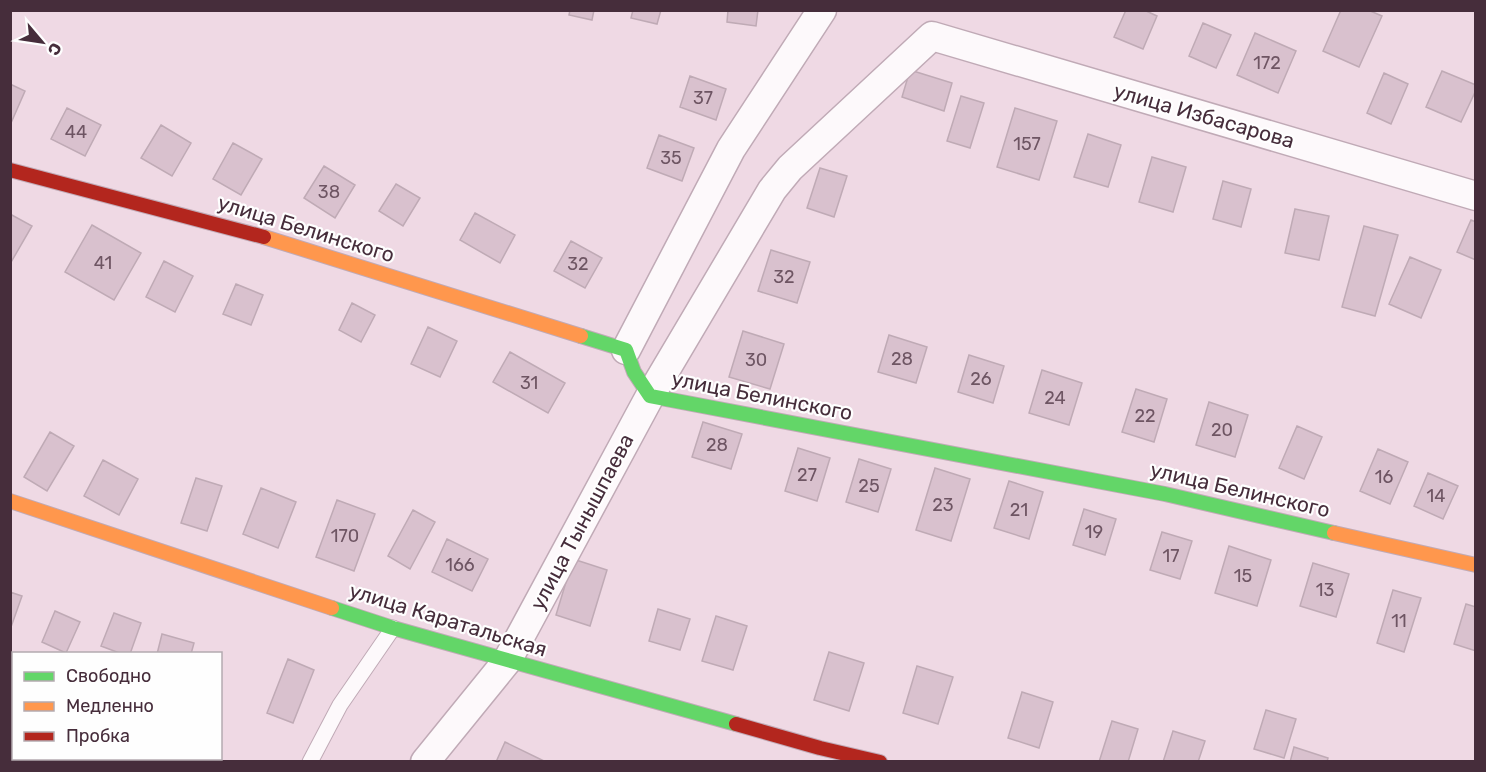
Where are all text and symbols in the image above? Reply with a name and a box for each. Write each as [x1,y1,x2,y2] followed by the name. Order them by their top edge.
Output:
[12,12,72,72] north arrow
[44,40,66,59] text: С
[1253,52,1281,74] house number: 172
[1111,78,1297,153] street label: улица Избасарова
[693,87,713,109] house number: 37
[65,121,87,143] house number: 44
[1013,133,1041,155] house number: 157
[660,147,682,169] house number: 35
[318,181,340,203] house number: 38
[215,190,398,267] street label: улица Белинского
[94,252,112,274] house number: 41
[567,253,589,275] house number: 32
[773,266,795,288] house number: 32
[891,348,913,370] house number: 28
[745,349,767,371] house number: 30
[670,366,855,425] street label: улица Белинского
[970,368,992,390] house number: 26
[520,372,538,394] house number: 31
[1044,387,1066,409] house number: 24
[1134,405,1156,427] house number: 22
[1211,419,1233,441] house number: 20
[525,429,639,614] street label: улица Тынышпаева
[706,434,728,456] house number: 28
[1148,457,1332,522] street label: улица Белинского
[797,464,817,486] house number: 27
[1375,466,1393,488] house number: 16
[858,475,880,497] house number: 25
[1427,485,1445,507] house number: 14
[932,494,954,516] house number: 23
[1010,499,1028,521] house number: 21
[1085,521,1103,543] house number: 19
[331,525,359,547] house number: 170
[1163,545,1179,567] house number: 17
[445,554,475,576] house number: 166
[1234,565,1252,587] house number: 15
[346,578,550,662] street label: улица Каратальская
[1316,579,1334,601] house number: 13
[1391,610,1407,632] house number: 11
[12,652,222,760] legend
[66,665,151,687] text: Свободно
[66,695,154,717] text: Медленно
[66,725,130,747] text: Пробка

